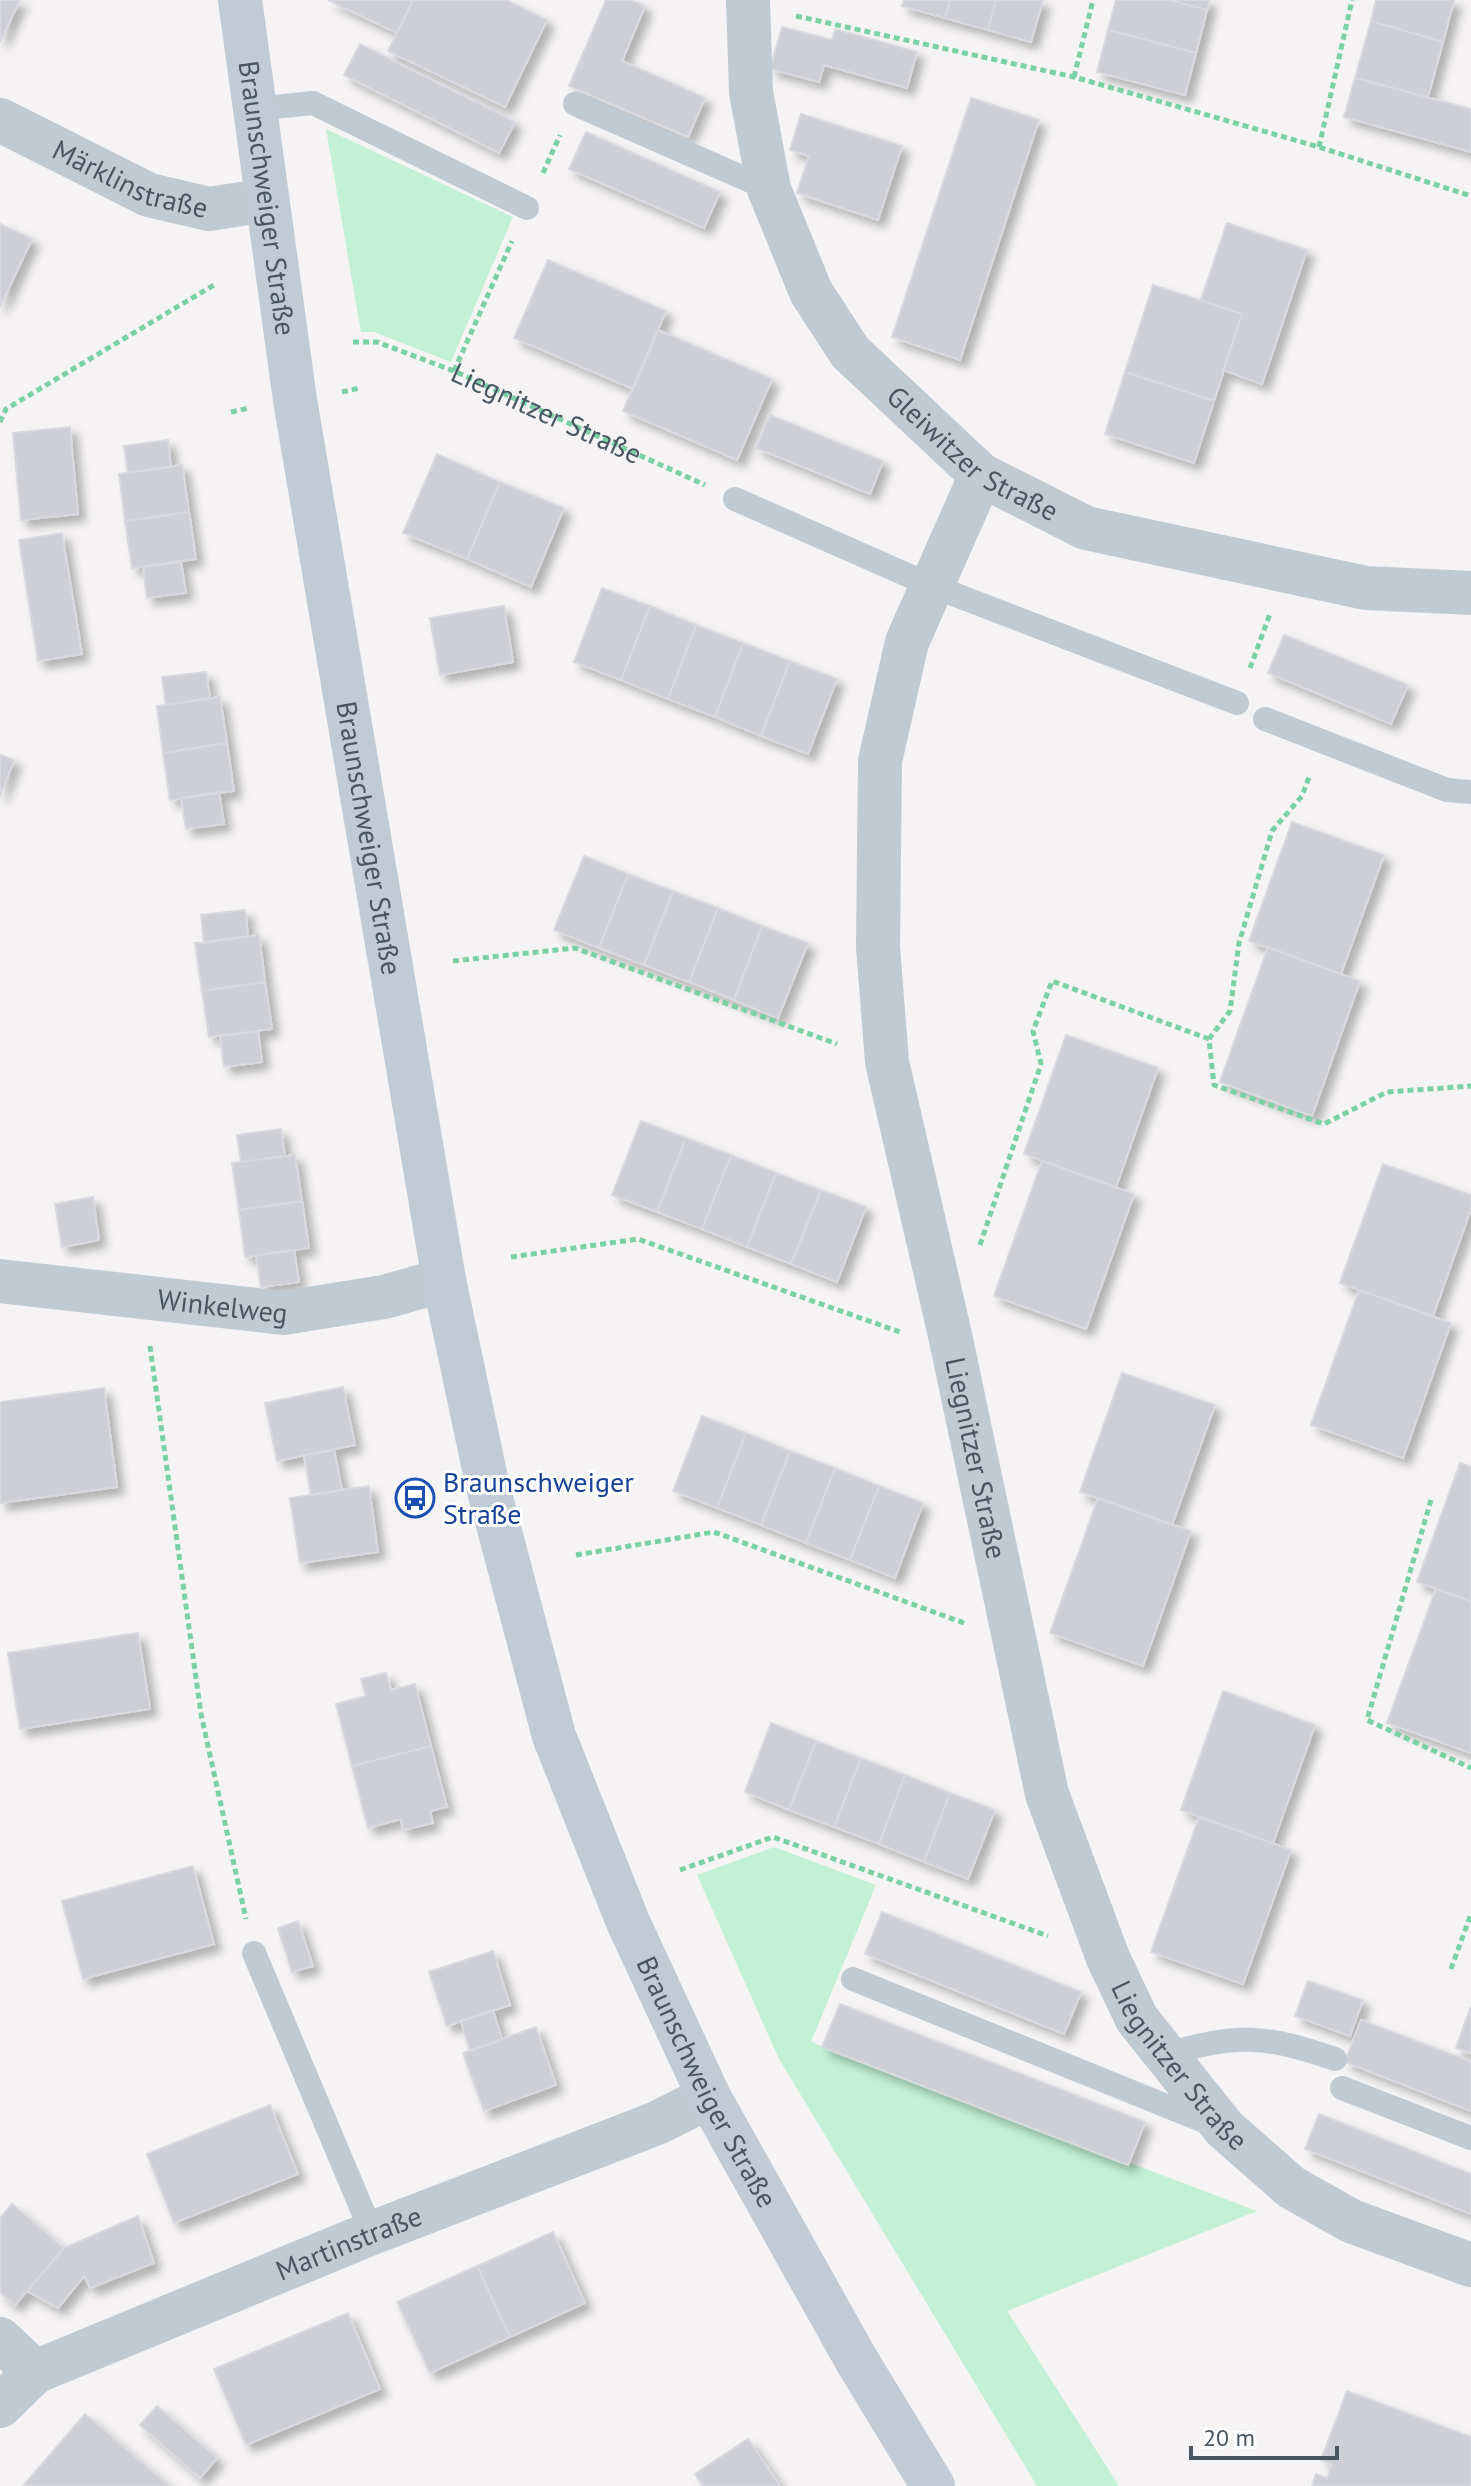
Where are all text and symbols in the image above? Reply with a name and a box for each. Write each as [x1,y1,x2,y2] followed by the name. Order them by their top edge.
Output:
[231,58,305,338] street label: Braunschweiger Straße
[47,131,212,226] street label: Märklinstraße
[446,353,648,472] street label: Liegnitzer Straße
[879,377,1065,529] street label: Gleiwitzer Straße
[328,698,411,978] street label: Braunschweiger Straße
[156,1280,290,1331] street label: Winkelweg
[937,1354,1016,1562] street label: Liegnitzer Straße
[443,1463,634,1532] place label: Braunschweiger Straße
[394,1477,436,1519] bus stop icon: Braunschweiger Straße
[628,1950,786,2214] street label: Braunschweiger Straße
[1103,1974,1255,2158] street label: Liegnitzer Straße
[270,2197,427,2289] street label: Martinstraße
[1191,2410,1337,2460] scale bar
[1203,2422,1255,2453] text: 20 m

